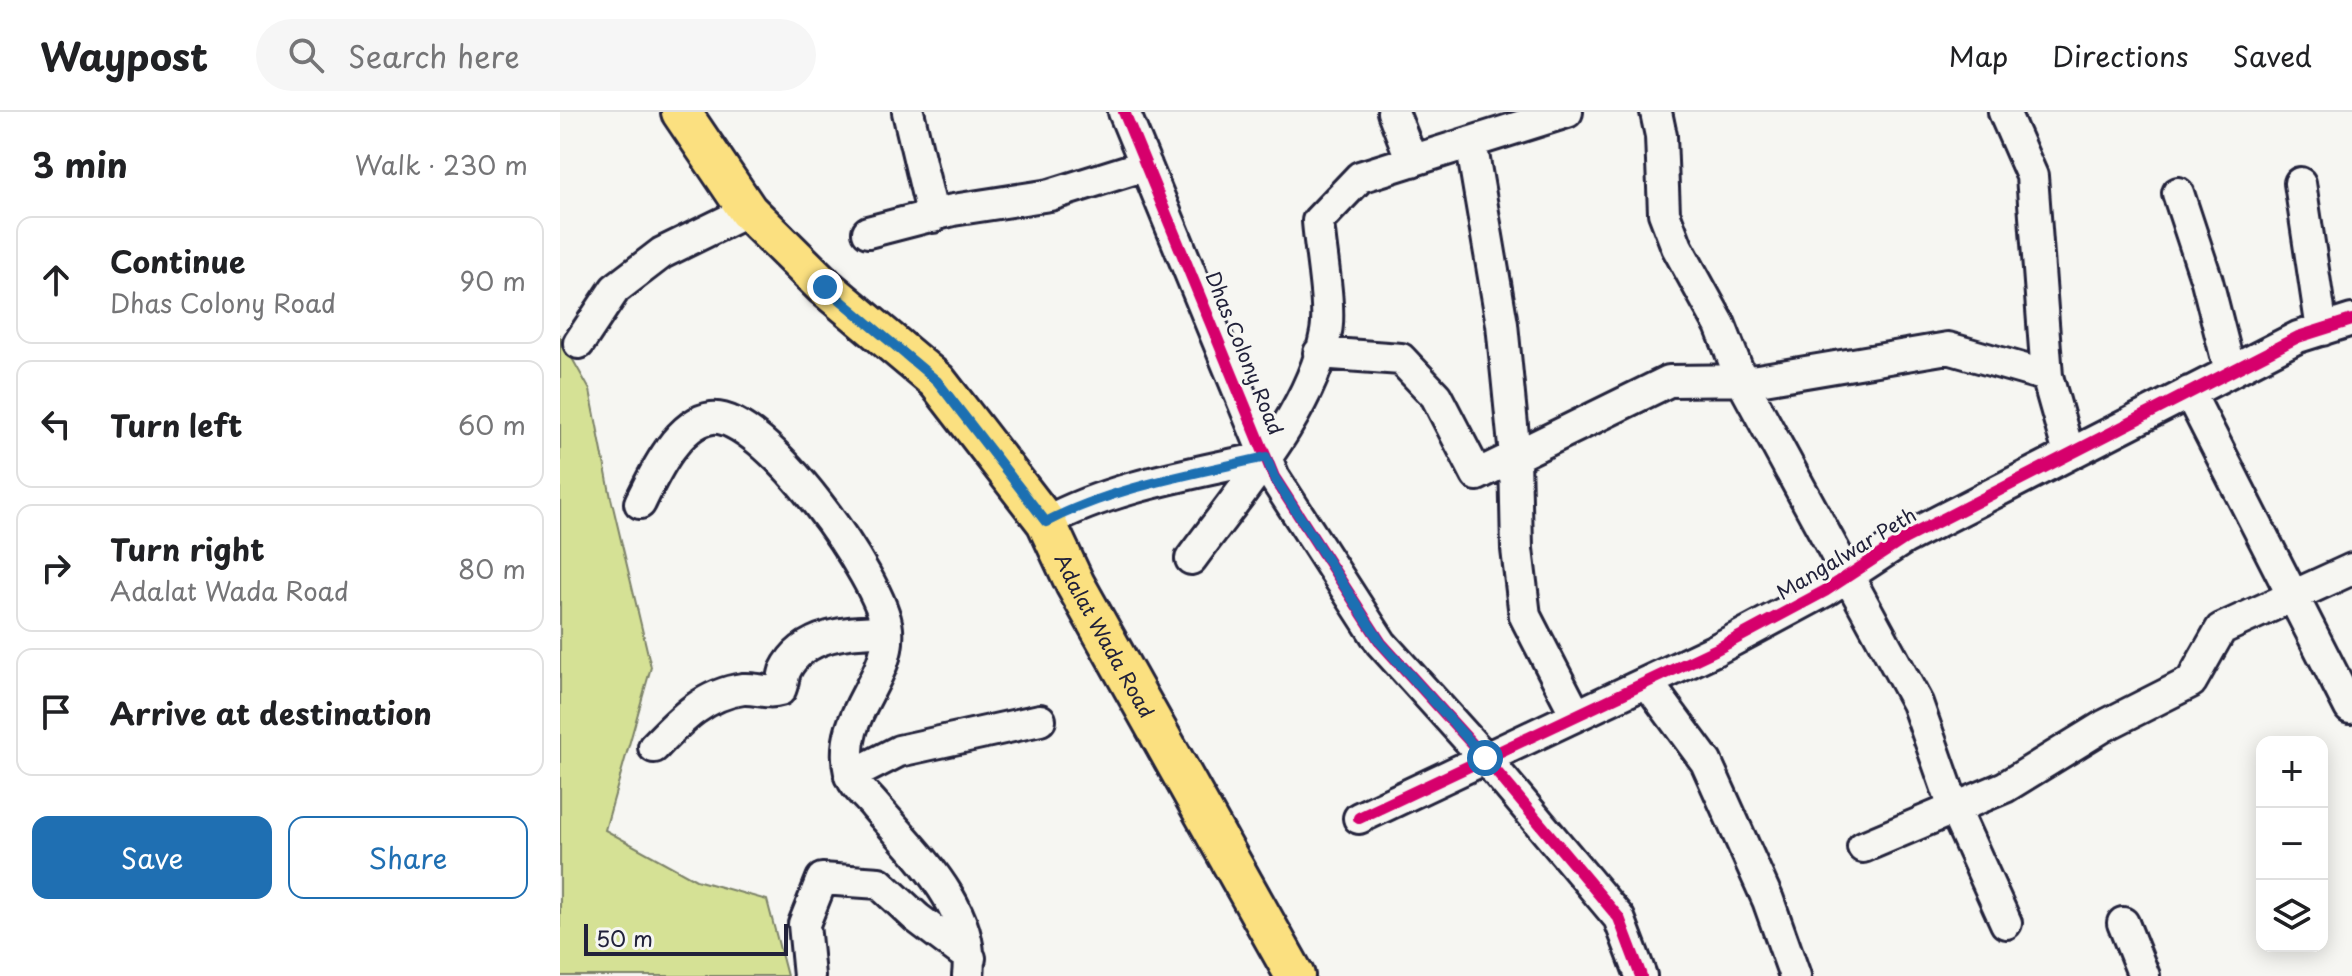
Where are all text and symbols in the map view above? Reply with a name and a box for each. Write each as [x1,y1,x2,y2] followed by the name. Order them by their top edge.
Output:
[256,19,816,91] search box
[40,27,208,84] text: Waypost
[284,33,328,77] icon: search
[348,33,520,78] text: Search here
[1949,34,2008,77] text: Map
[2052,34,2189,77] text: Directions
[2233,34,2312,77] text: Saved
[32,138,128,190] text: 3 min
[355,145,528,184] text: Walk · 230 m
[110,238,245,283] text: Continue
[34,258,78,302] icon: ahead
[459,261,526,300] text: 90 m
[1199,267,1291,439] street label: Dhas Colony Road
[807,269,843,305] route end
[110,283,336,322] text: Dhas Colony Road
[34,402,78,446] icon: left
[110,402,242,447] text: Turn left
[458,405,526,444] text: 60 m
[1770,499,1922,607] street label: Mangalwar Peth
[110,526,265,571] text: Turn right
[34,546,78,590] icon: right
[1048,548,1162,723] street label: Adalat Wada Road
[458,549,526,588] text: 80 m
[110,571,349,610] text: Adalat Wada Road
[34,690,78,734] icon: arrive
[110,690,432,735] text: Arrive at destination
[2256,736,2328,952] map controls
[2256,736,2328,808] button: +
[1467,740,1503,776] route start
[2256,808,2328,880] button: −
[32,816,272,899] button: Save
[288,816,528,899] button: Share
[2256,880,2328,952] button: layers
[584,920,788,956] scale bar
[596,921,653,954] text: 50 m

